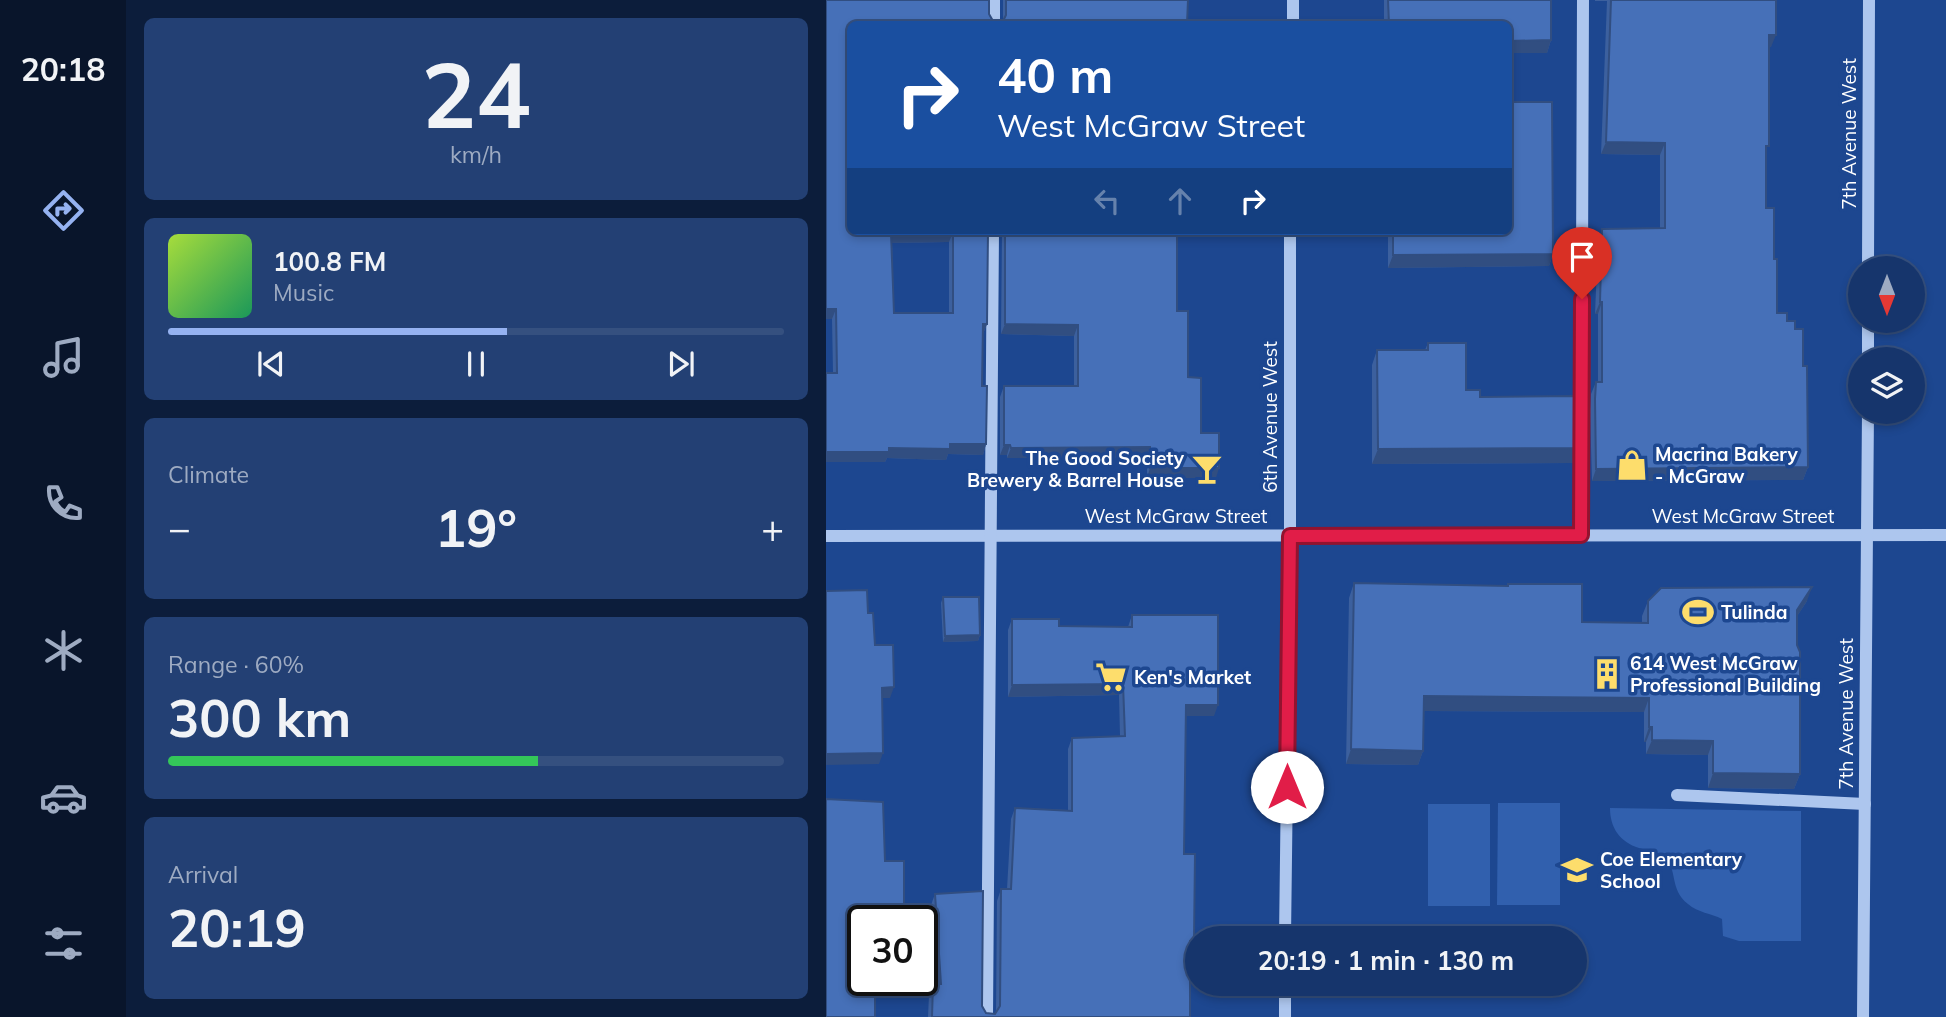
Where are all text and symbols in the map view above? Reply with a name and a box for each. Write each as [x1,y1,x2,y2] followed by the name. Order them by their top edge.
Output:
[421,37,531,151] text: 24
[997,44,1113,105] text: 40 m
[21,49,105,89] text: 20:18
[882,49,973,140] icon: right
[1837,58,1861,210] street label: 7th Avenue West
[997,105,1305,145] text: West McGraw Street
[450,140,502,169] text: km/h
[1088,182,1126,220] icon: left
[1161,182,1199,220] icon: ahead
[1234,182,1272,220] icon: right
[39,186,88,235] icon: directions
[1552,227,1612,299] pin
[1563,238,1601,276] icon: arrive
[273,245,386,278] text: 100.8 FM
[1848,256,1925,332] north arrow
[1848,256,1925,424] map controls
[273,278,334,307] text: Music
[39,333,88,382] icon: music
[1258,341,1282,493] street label: 6th Avenue West
[252,345,290,383] icon: previous
[457,345,495,383] icon: pause
[662,345,700,383] icon: next
[1848,347,1925,424] button: layers
[1655,442,1798,488] place label: Macrina Bakery - McGraw
[967,446,1185,492] place label: The Good Society Brewery & Barrel House
[1615,448,1649,482] shop icon: Macrina Bakery - McGraw
[1190,452,1224,486] bar icon: The Good Society Brewery & Barrel House
[168,460,249,489] text: Climate
[39,479,88,528] icon: phone
[435,495,517,560] text: 19°
[168,504,191,552] text: −
[761,504,784,552] text: +
[1084,504,1268,528] street label: West McGraw Street
[1651,504,1835,528] street label: West McGraw Street
[1681,595,1715,629] sports icon: Tulinda
[1721,600,1788,624] place label: Tulinda
[39,626,88,675] icon: climate
[1834,638,1858,790] street label: 7th Avenue West
[168,650,304,679] text: Range · 60%
[1630,651,1821,697] place label: 614 West McGraw Professional Building
[1590,657,1624,691] building icon: 614 West McGraw Professional Building
[1094,660,1128,694] supermarket icon: Ken's Market
[1134,665,1251,689] place label: Ken's Market
[168,685,351,750] text: 300 km
[1250,750,1324,824] position arrow
[39,773,88,822] icon: car
[1600,847,1743,893] place label: Coe Elementary School
[1560,853,1594,887] school or university icon: Coe Elementary School
[168,860,238,889] text: Arrival
[168,895,306,960] text: 20:19
[847,905,938,996] speed limit sign: 30
[39,919,88,968] icon: filters
[1258,944,1514,977] text: 20:19 · 1 min · 130 m

